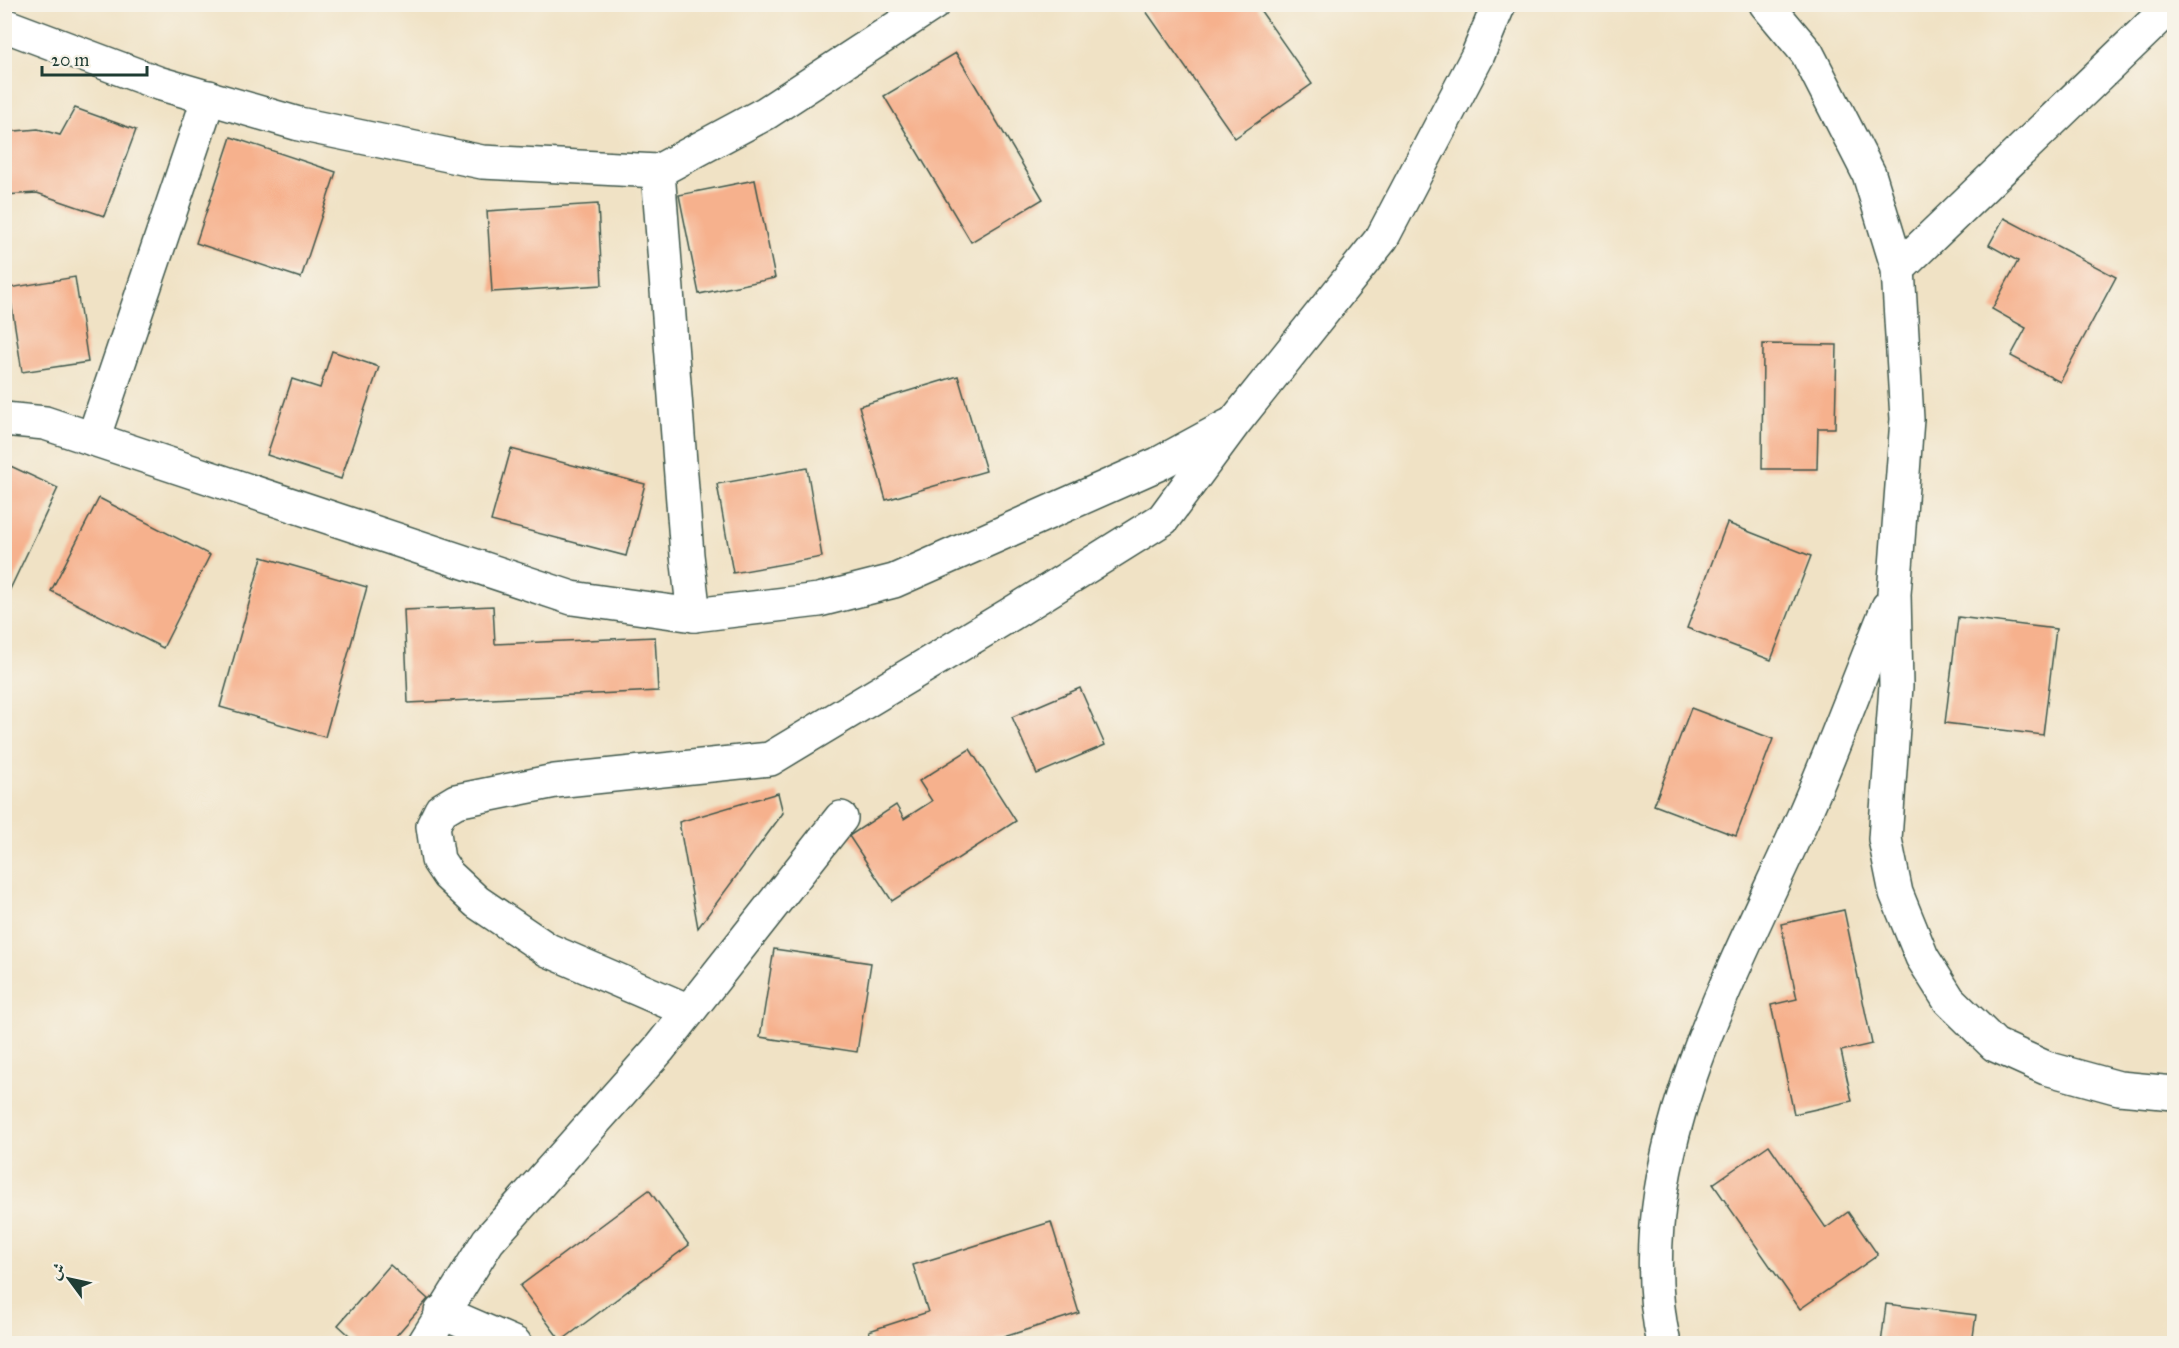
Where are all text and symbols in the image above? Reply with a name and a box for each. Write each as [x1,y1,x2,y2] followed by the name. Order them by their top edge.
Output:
[42,39,147,77] scale bar
[51,49,89,71] text: 20 m
[39,1249,99,1309] north arrow
[45,1259,69,1283] text: ش

